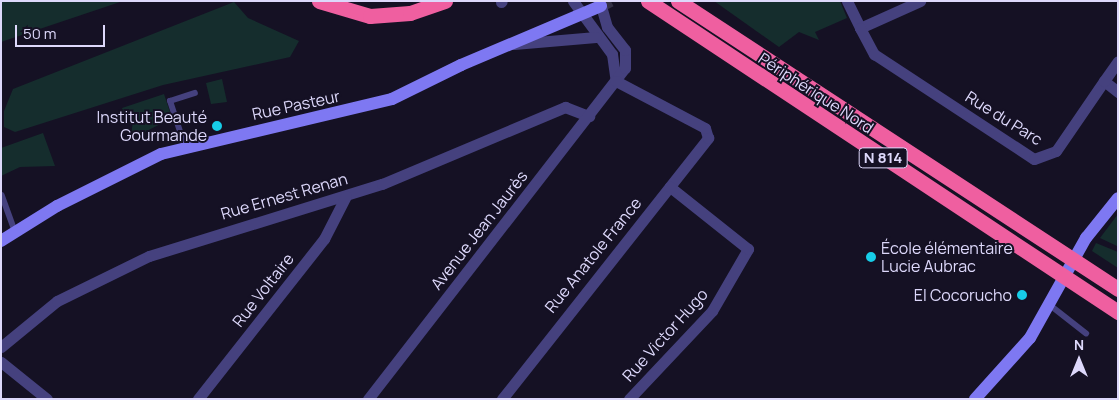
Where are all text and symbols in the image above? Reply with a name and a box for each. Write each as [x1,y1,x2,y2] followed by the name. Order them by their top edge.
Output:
[18,15,108,47] scale bar
[23,23,57,44] text: 50 m
[755,49,877,137] street label: Périphérique Nord
[250,86,342,124] street label: Rue Pasteur
[962,87,1046,149] street label: Rue du Parc
[97,107,207,145] place label: Institut Beauté Gourmande
[211,120,223,132] marker: Institut Beauté Gourmande
[858,146,908,170] road number: N 814
[427,167,531,293] street label: Avenue Jean Jaurès
[218,169,350,223] street label: Rue Ernest Renan
[541,194,645,316] street label: Rue Anatole France
[881,238,1013,276] place label: École élémentaire Lucie Aubrac
[228,249,298,331] street label: Rue Voltaire
[865,251,877,263] marker: École élémentaire Lucie Aubrac
[618,285,712,385] street label: Rue Victor Hugo
[914,285,1012,305] place label: El Cocorucho
[1016,289,1028,301] marker: El Cocorucho
[1054,335,1104,385] north arrow
[1074,335,1084,354] text: N

